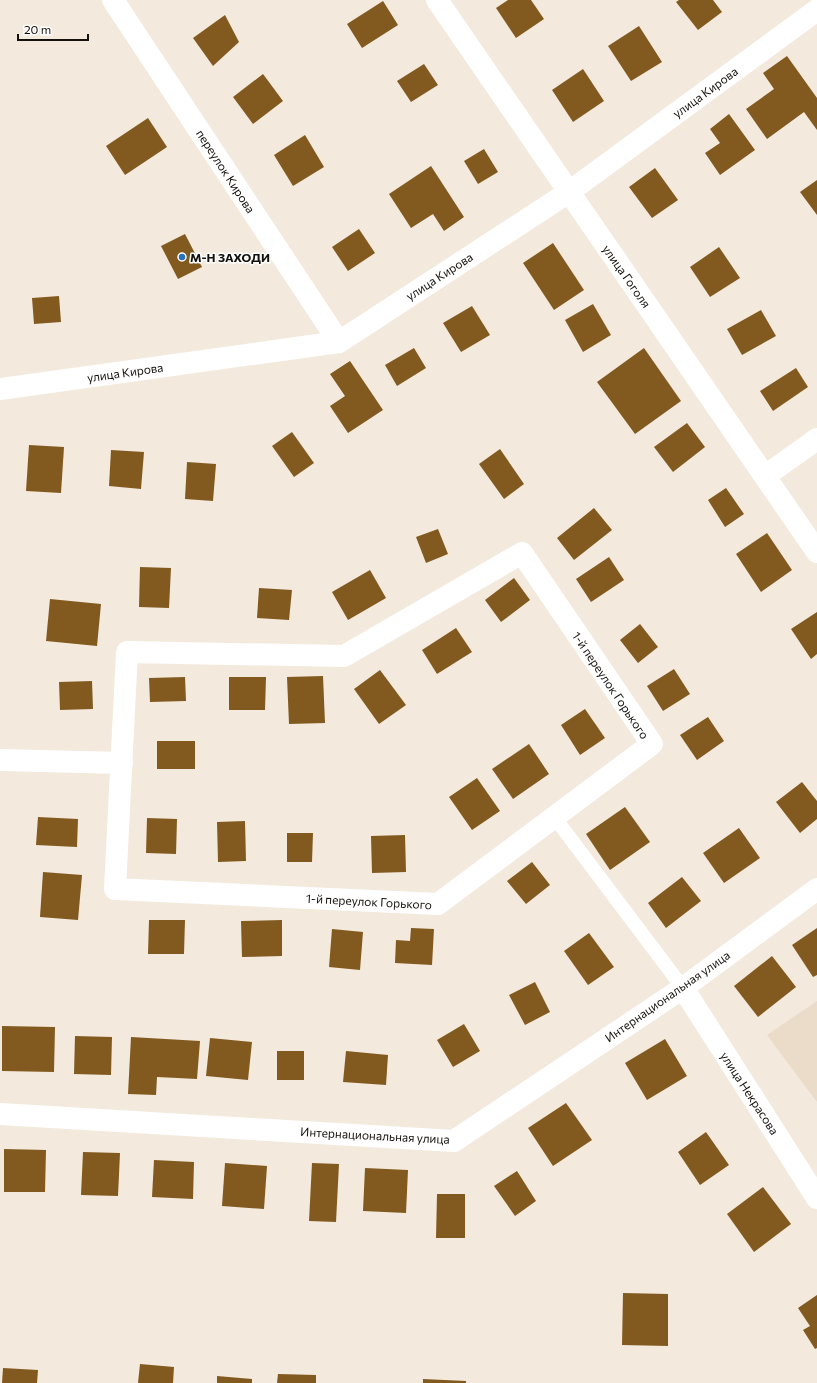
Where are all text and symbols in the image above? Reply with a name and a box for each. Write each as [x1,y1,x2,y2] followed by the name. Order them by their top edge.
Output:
[18,16,88,42] scale bar
[24,22,51,36] text: 20 m
[670,64,740,120] street label: улица Кирова
[194,127,258,215] street label: переулок Кирова
[600,242,654,310] street label: улица Гоголя
[403,249,475,303] street label: улица Кирова
[190,250,270,264] place label: М-Н ЗАХОДИ
[177,252,187,262] marker: М-Н ЗАХОДИ
[86,360,164,384] street label: улица Кирова
[570,629,652,741] street label: 1-й переулок Горького
[306,891,432,911] street label: 1-й переулок Горького
[602,947,732,1045] street label: Интернациональная улица
[718,1049,782,1137] street label: улица Некрасова
[300,1124,450,1146] street label: Интернациональная улица

